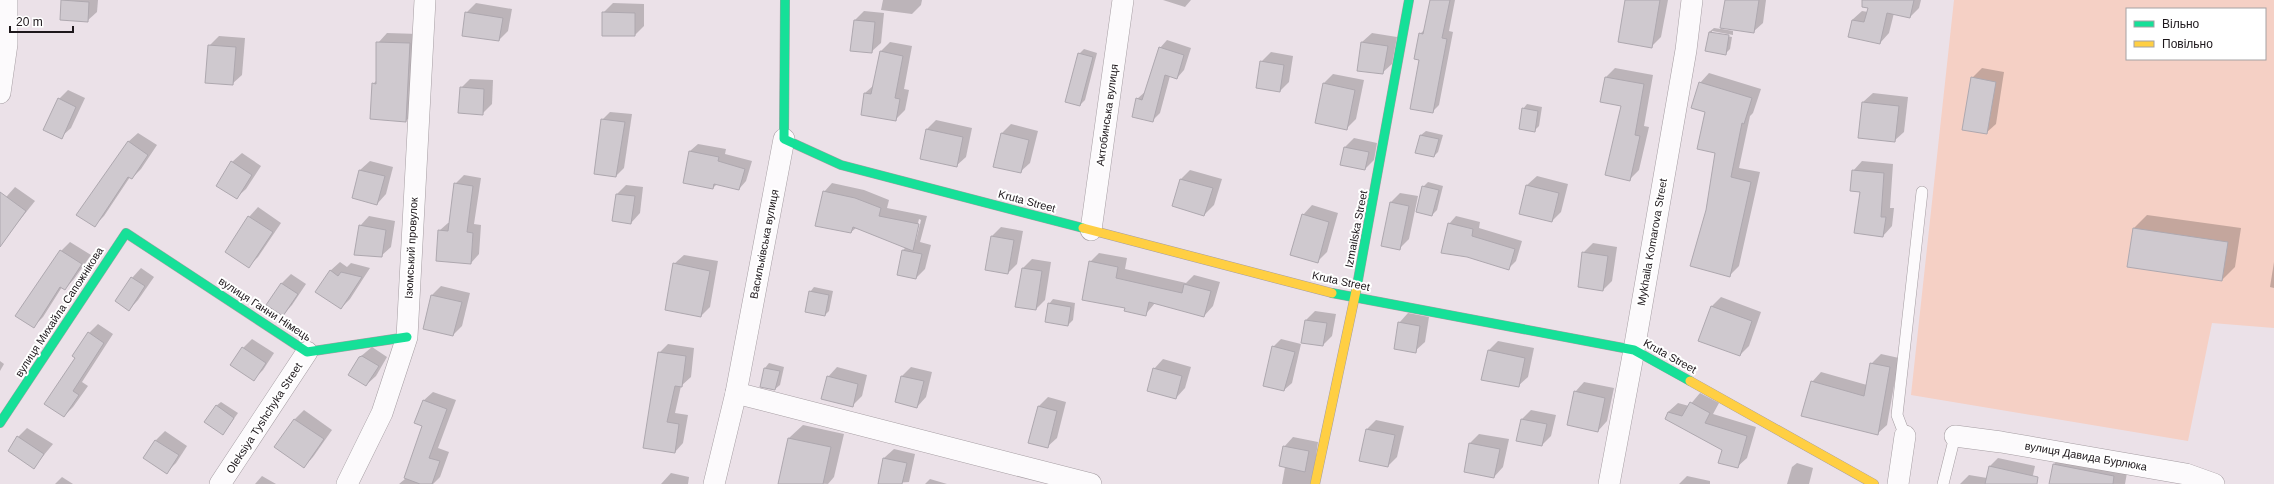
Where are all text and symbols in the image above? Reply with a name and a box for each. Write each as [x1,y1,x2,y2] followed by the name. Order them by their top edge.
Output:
[10,8,73,34] scale bar
[2126,8,2266,60] legend
[16,15,43,29] text: 20 m
[2162,17,2200,31] text: Вільно
[2162,37,2213,51] text: Повільно
[1094,63,1120,167] street label: Актобинська вулиця
[1635,177,1669,307] street label: Mykhaila Komarova Street
[747,188,781,300] street label: Васильківська вулиця
[997,188,1057,214] street label: Kruta Street
[1343,189,1369,269] street label: Izmailska Street
[402,197,420,299] street label: Ізюмський провулок
[13,244,106,379] street label: вулиця Михайла Сапожнікова
[1311,269,1371,293] street label: Kruta Street
[217,275,314,343] street label: вулиця Ганни Німець
[1641,337,1699,375] street label: Kruta Street
[224,360,304,476] street label: Oleksiya Tyshchyka Street
[2024,439,2149,473] street label: вулиця Давида Бурлюка

